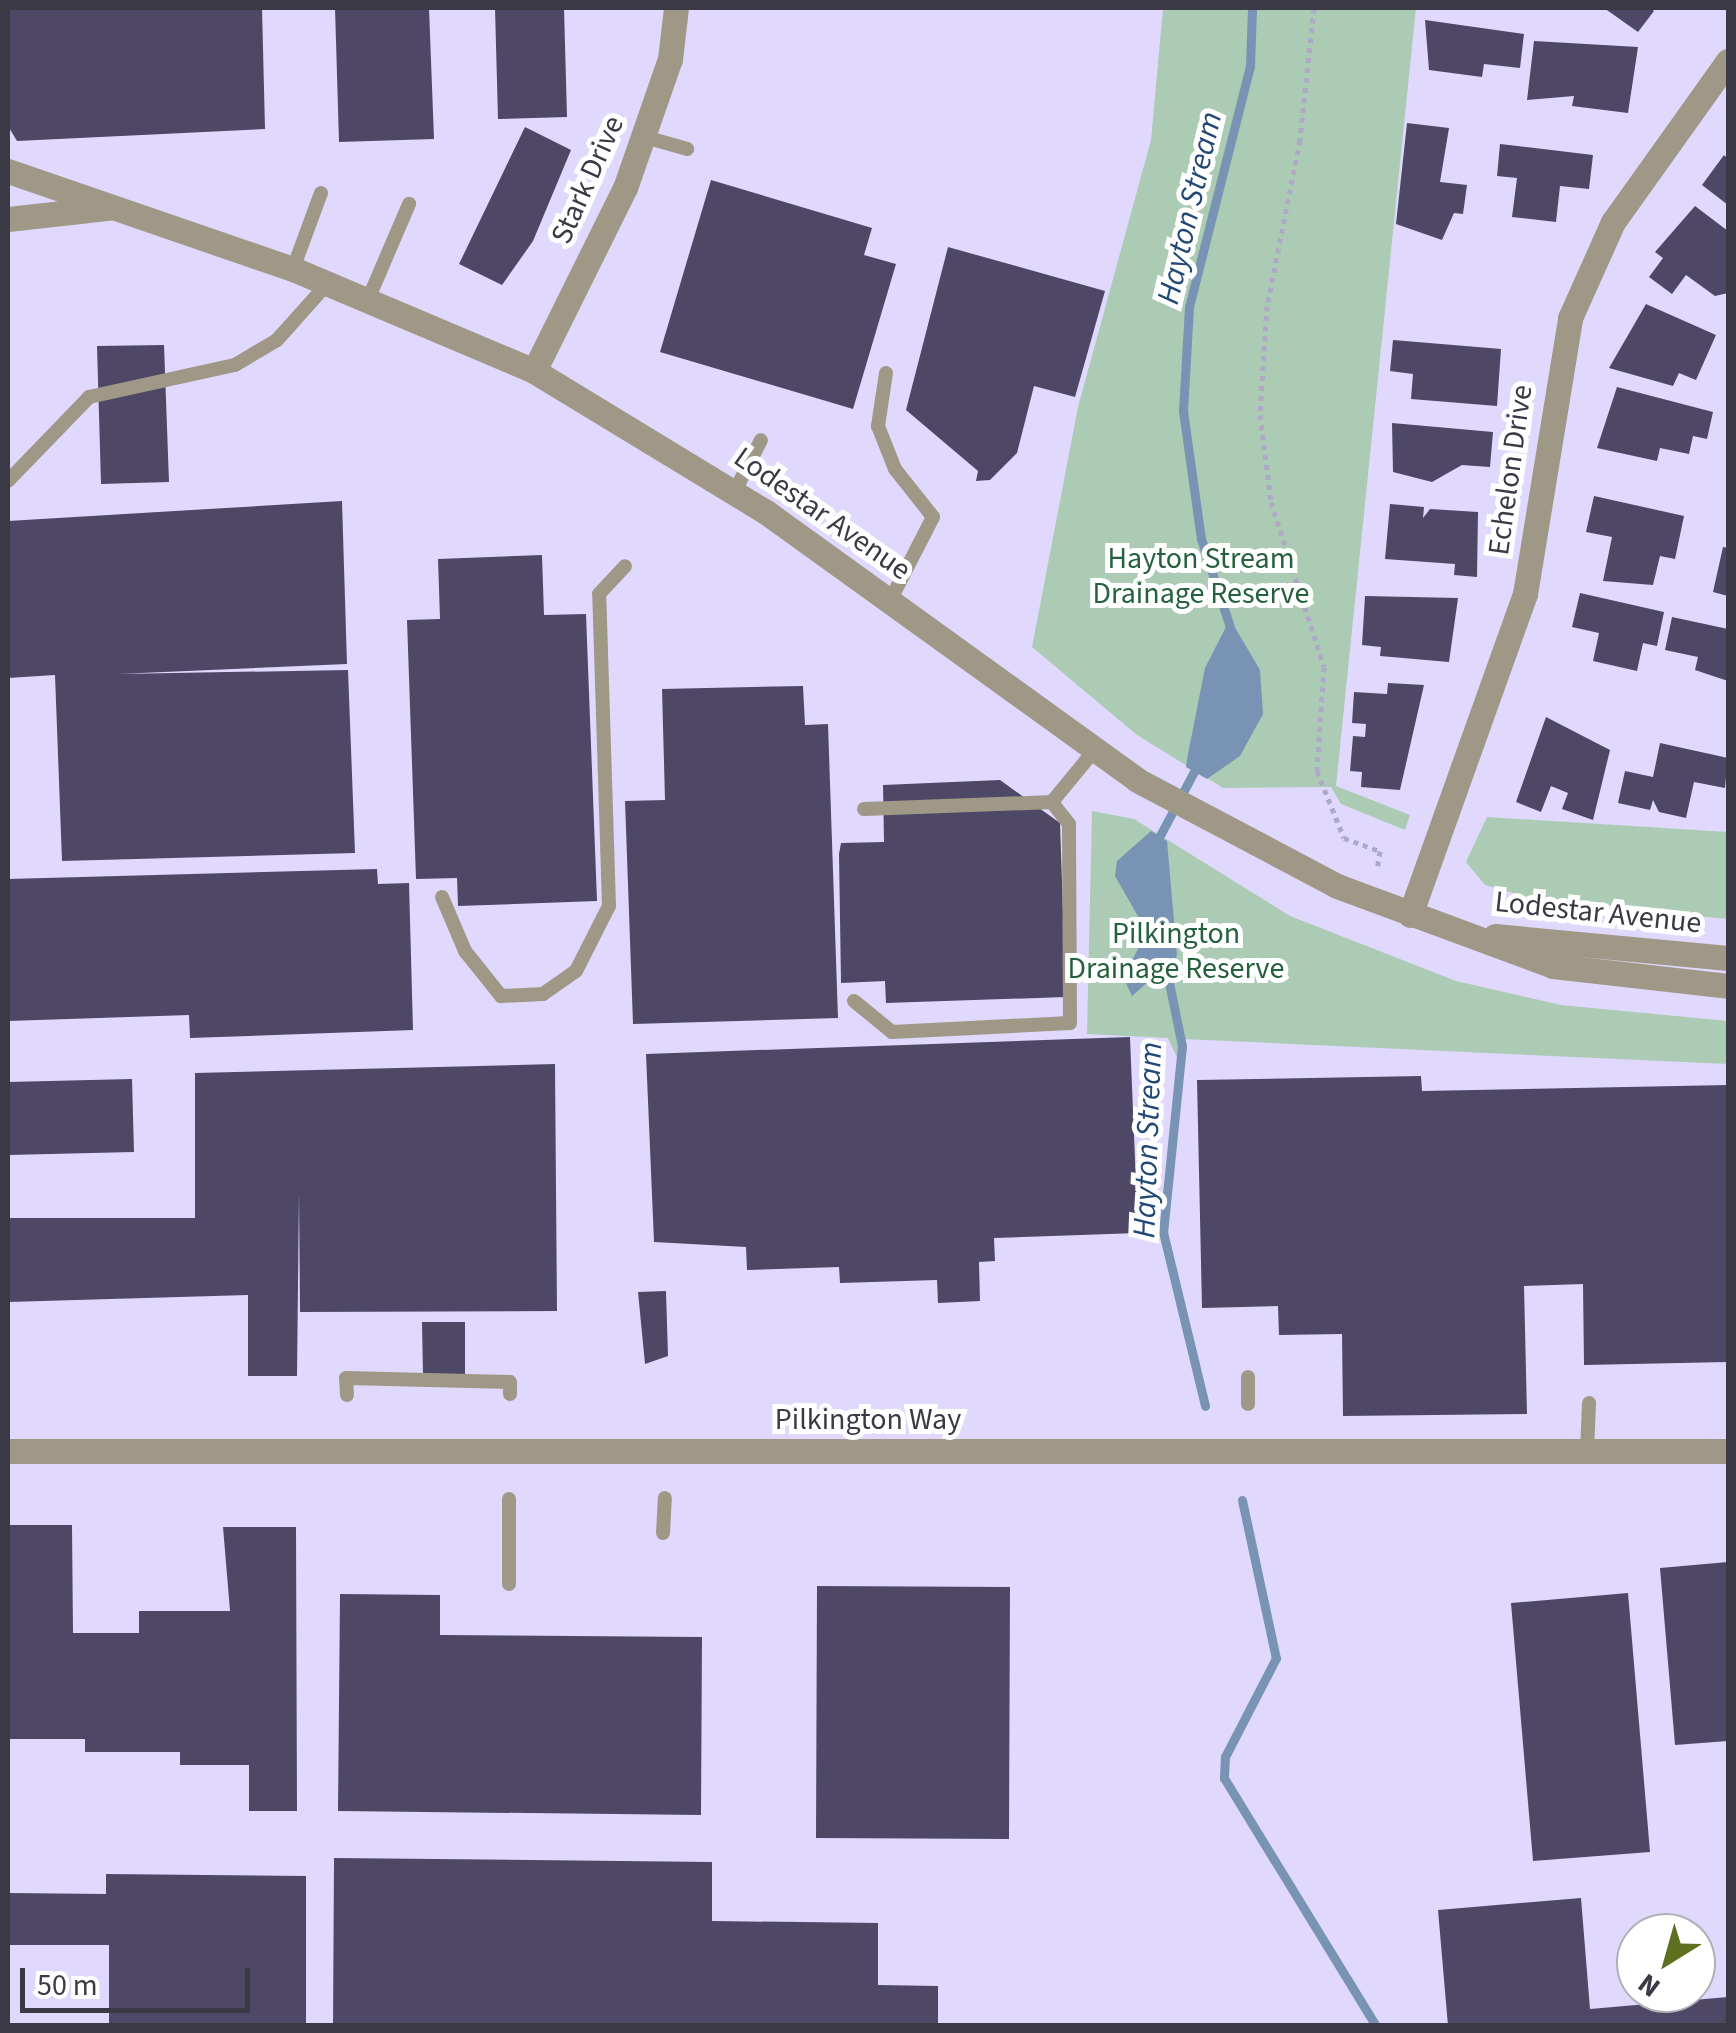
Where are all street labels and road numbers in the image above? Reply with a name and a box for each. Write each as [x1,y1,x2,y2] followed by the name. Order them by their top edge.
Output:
[544,110,632,250] street label: Stark Drive
[1481,382,1541,558] street label: Echelon Drive
[727,440,917,588] street label: Lodestar Avenue
[1493,884,1703,942] street label: Lodestar Avenue
[775,1402,961,1438] street label: Pilkington Way

